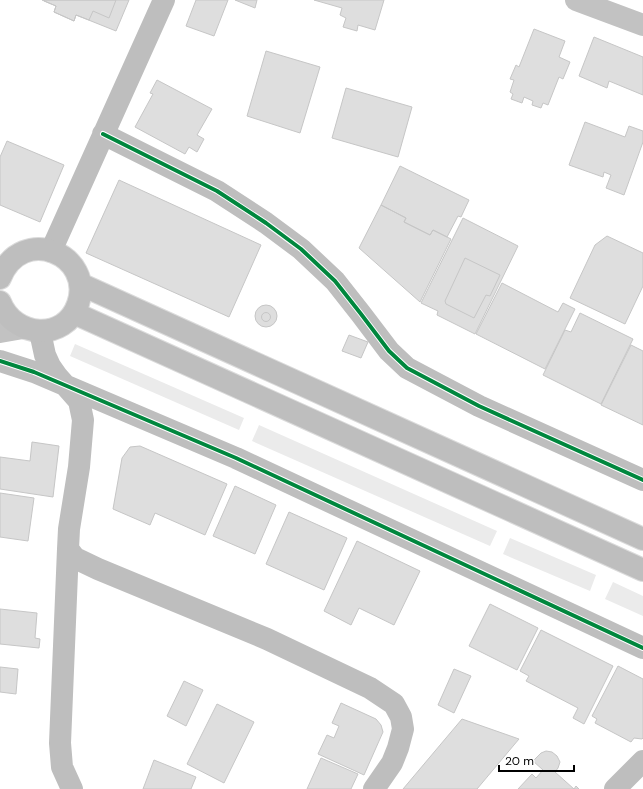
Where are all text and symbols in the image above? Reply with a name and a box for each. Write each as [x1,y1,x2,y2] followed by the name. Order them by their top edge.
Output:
[499,747,574,773] scale bar
[505,753,534,769] text: 20 m

